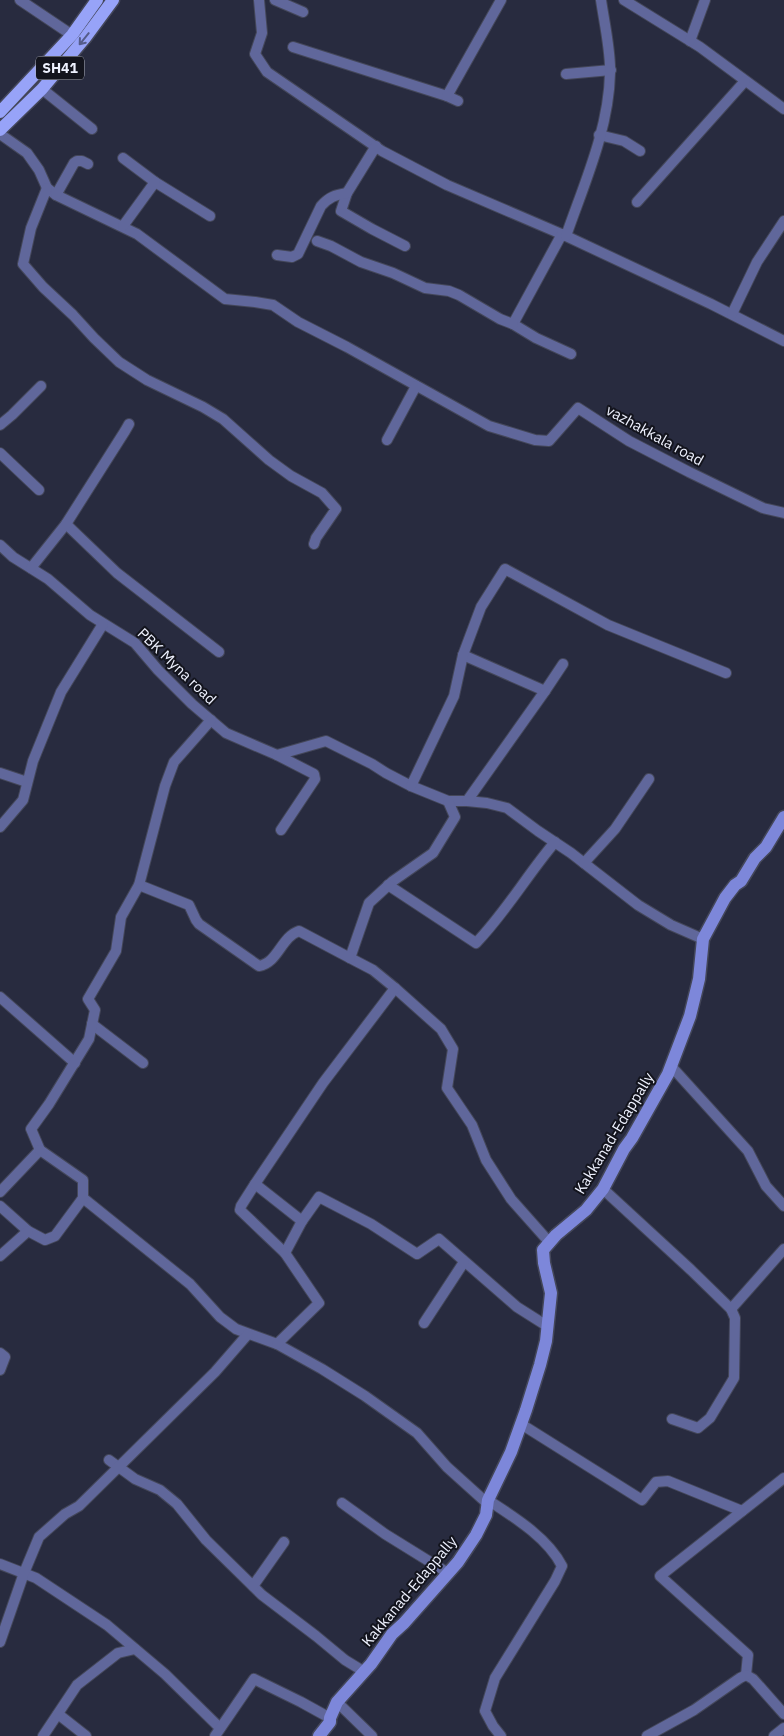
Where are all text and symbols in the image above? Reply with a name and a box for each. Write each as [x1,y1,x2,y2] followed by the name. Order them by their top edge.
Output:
[79,32,90,45] one-way arrow
[36,56,84,80] road number: SH41
[603,400,707,470] street label: vazhakkala road
[134,624,220,708] street label: PBK Myna road
[570,1068,658,1197] street label: Kakkanad-Edappally
[357,1531,461,1650] street label: Kakkanad-Edappally

